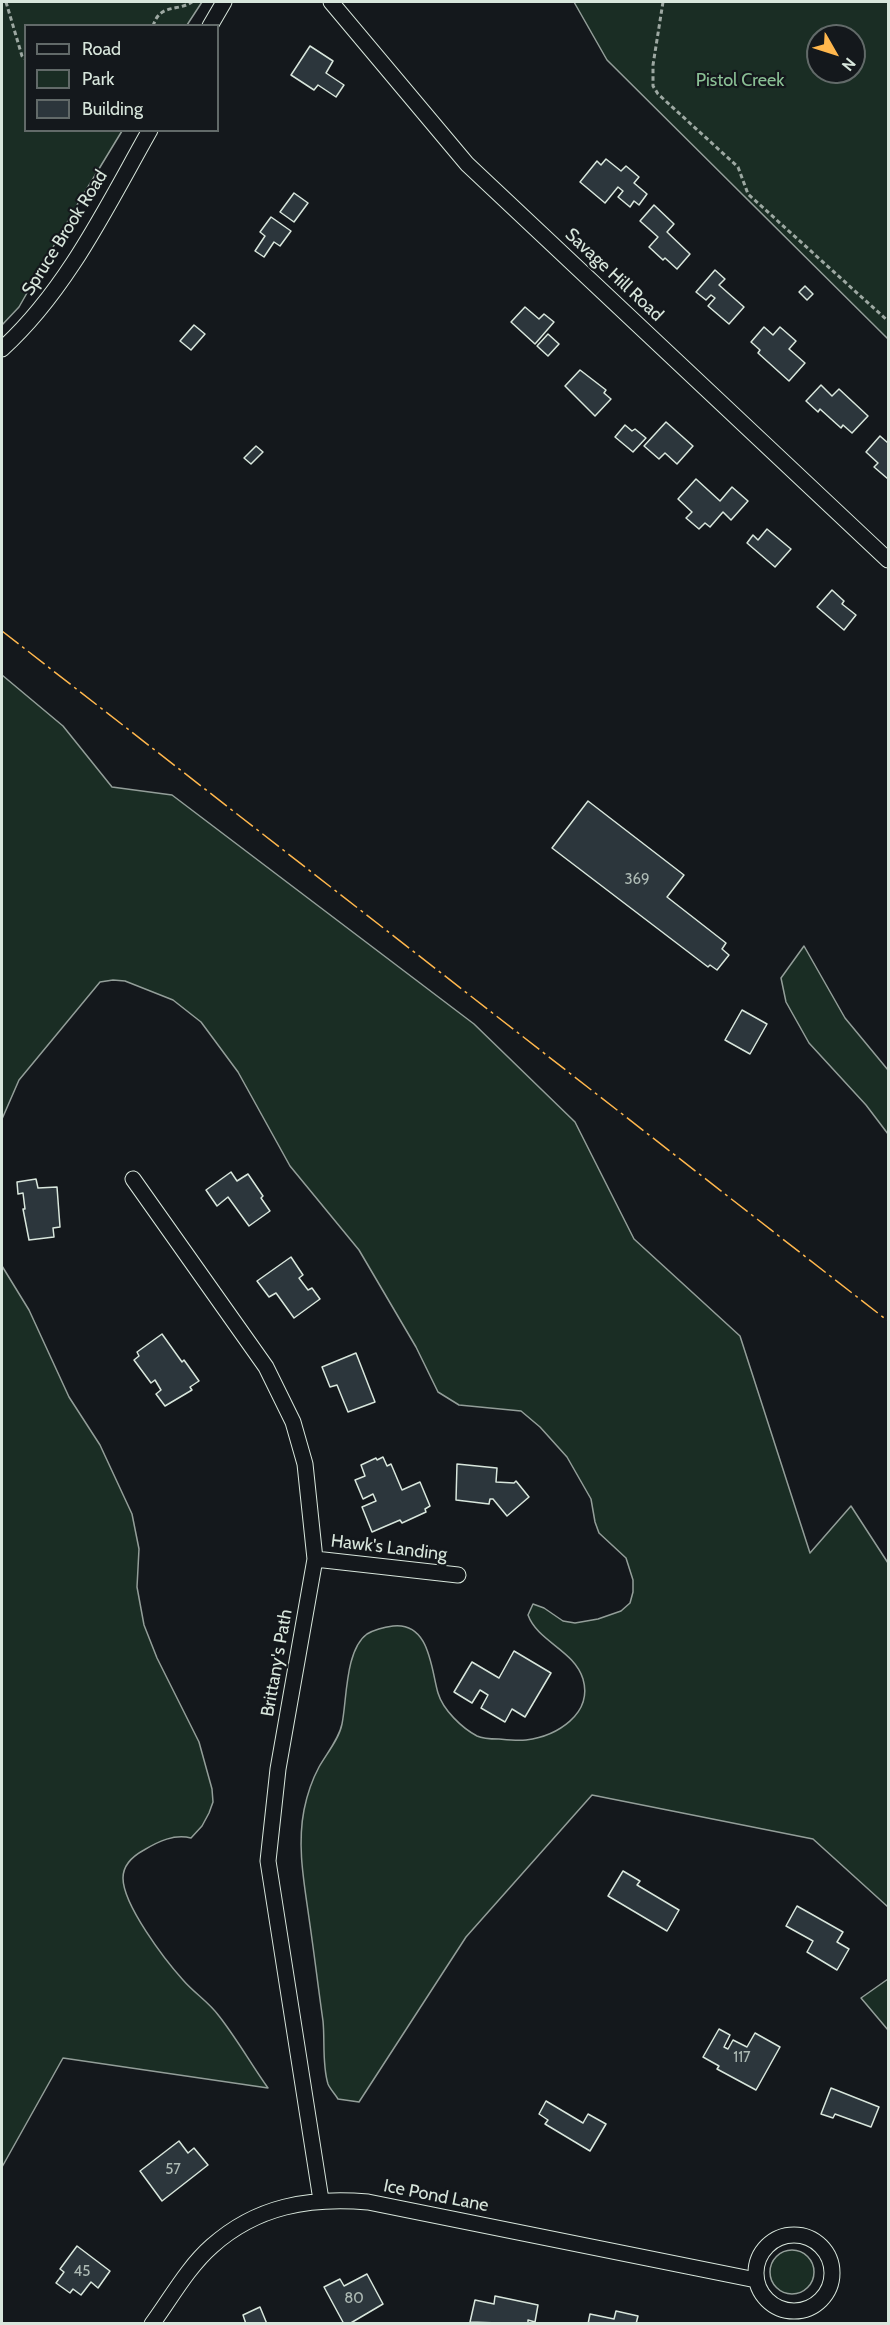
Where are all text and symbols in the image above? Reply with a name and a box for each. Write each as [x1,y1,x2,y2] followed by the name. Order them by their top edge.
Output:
[24,24,219,132] legend
[806,24,866,84] north arrow
[82,38,121,60] text: Road
[838,54,860,75] text: N
[82,68,114,90] text: Park
[696,70,784,92] park label: Pistol Creek
[82,98,143,120] text: Building
[18,166,112,300] street label: Spruce Brook Road
[560,224,668,326] street label: Savage Hill Road
[624,871,650,889] house number: 369
[330,1530,448,1566] street label: Hawk's Landing
[257,1608,297,1718] street label: Brittany's Path
[733,2049,751,2067] house number: 117
[165,2161,181,2179] house number: 57
[382,2175,490,2217] street label: Ice Pond Lane
[74,2263,90,2281] house number: 45
[344,2290,364,2308] house number: 80

